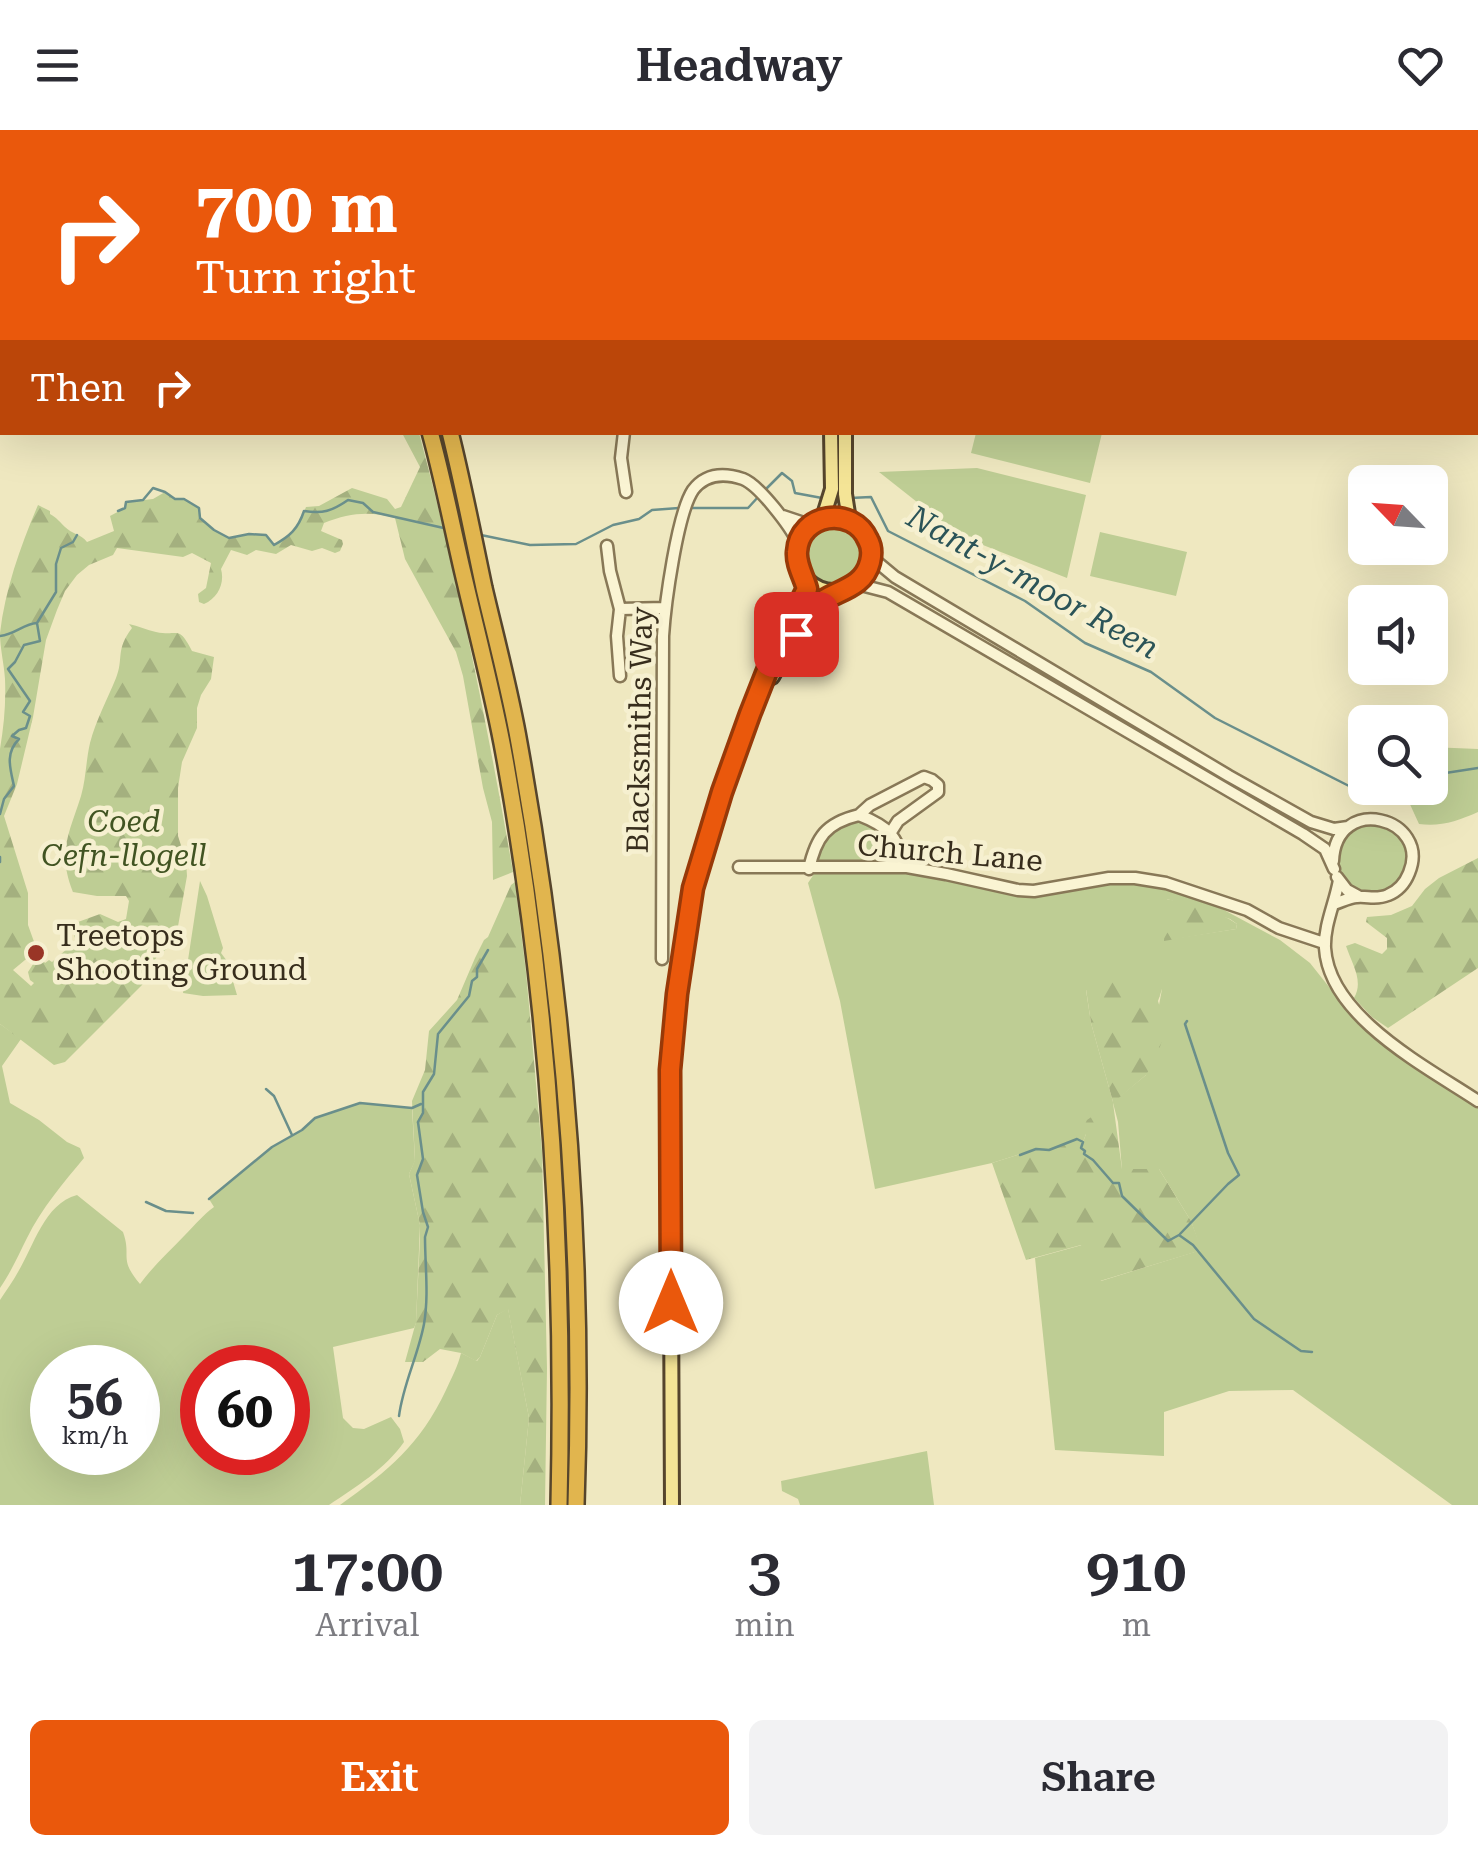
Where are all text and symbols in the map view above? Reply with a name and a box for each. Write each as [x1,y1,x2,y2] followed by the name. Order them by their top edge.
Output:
[30,38,85,93] icon: menu
[1393,38,1448,93] icon: heart
[636,39,842,92] text: Headway
[195,167,398,249] text: 700 m
[30,170,160,300] icon: right
[195,251,416,304] text: Turn right
[145,360,200,415] icon: right
[30,366,125,410] text: Then
[1348,465,1448,565] north arrow
[1348,465,1448,805] map controls
[900,497,1165,667] water label: Nant-y-moor Reen
[1348,585,1448,685] button: sound
[754,592,839,677] pin
[620,606,659,854] street label: Blacksmiths Way
[769,607,824,662] icon: arrive
[1348,705,1448,805] button: search
[41,804,207,873] park label: Coed Cefn-llogell
[856,827,1044,878] street label: Church Lane
[56,918,307,987] place label: Treetops Shooting Ground
[25,942,47,964] marker: Treetops Shooting Ground
[619,1251,723,1355] position arrow
[180,1345,310,1475] speed limit sign: 60
[67,1369,123,1427] text: 56
[62,1421,128,1450] text: km/h
[291,1535,443,1606] text: 17:00
[748,1535,781,1606] text: 3
[1086,1535,1187,1606] text: 910
[315,1606,419,1644] text: Arrival
[735,1606,795,1644] text: min
[1122,1606,1151,1644] text: m
[30,1720,729,1835] button: Exit
[749,1720,1448,1835] button: Share

